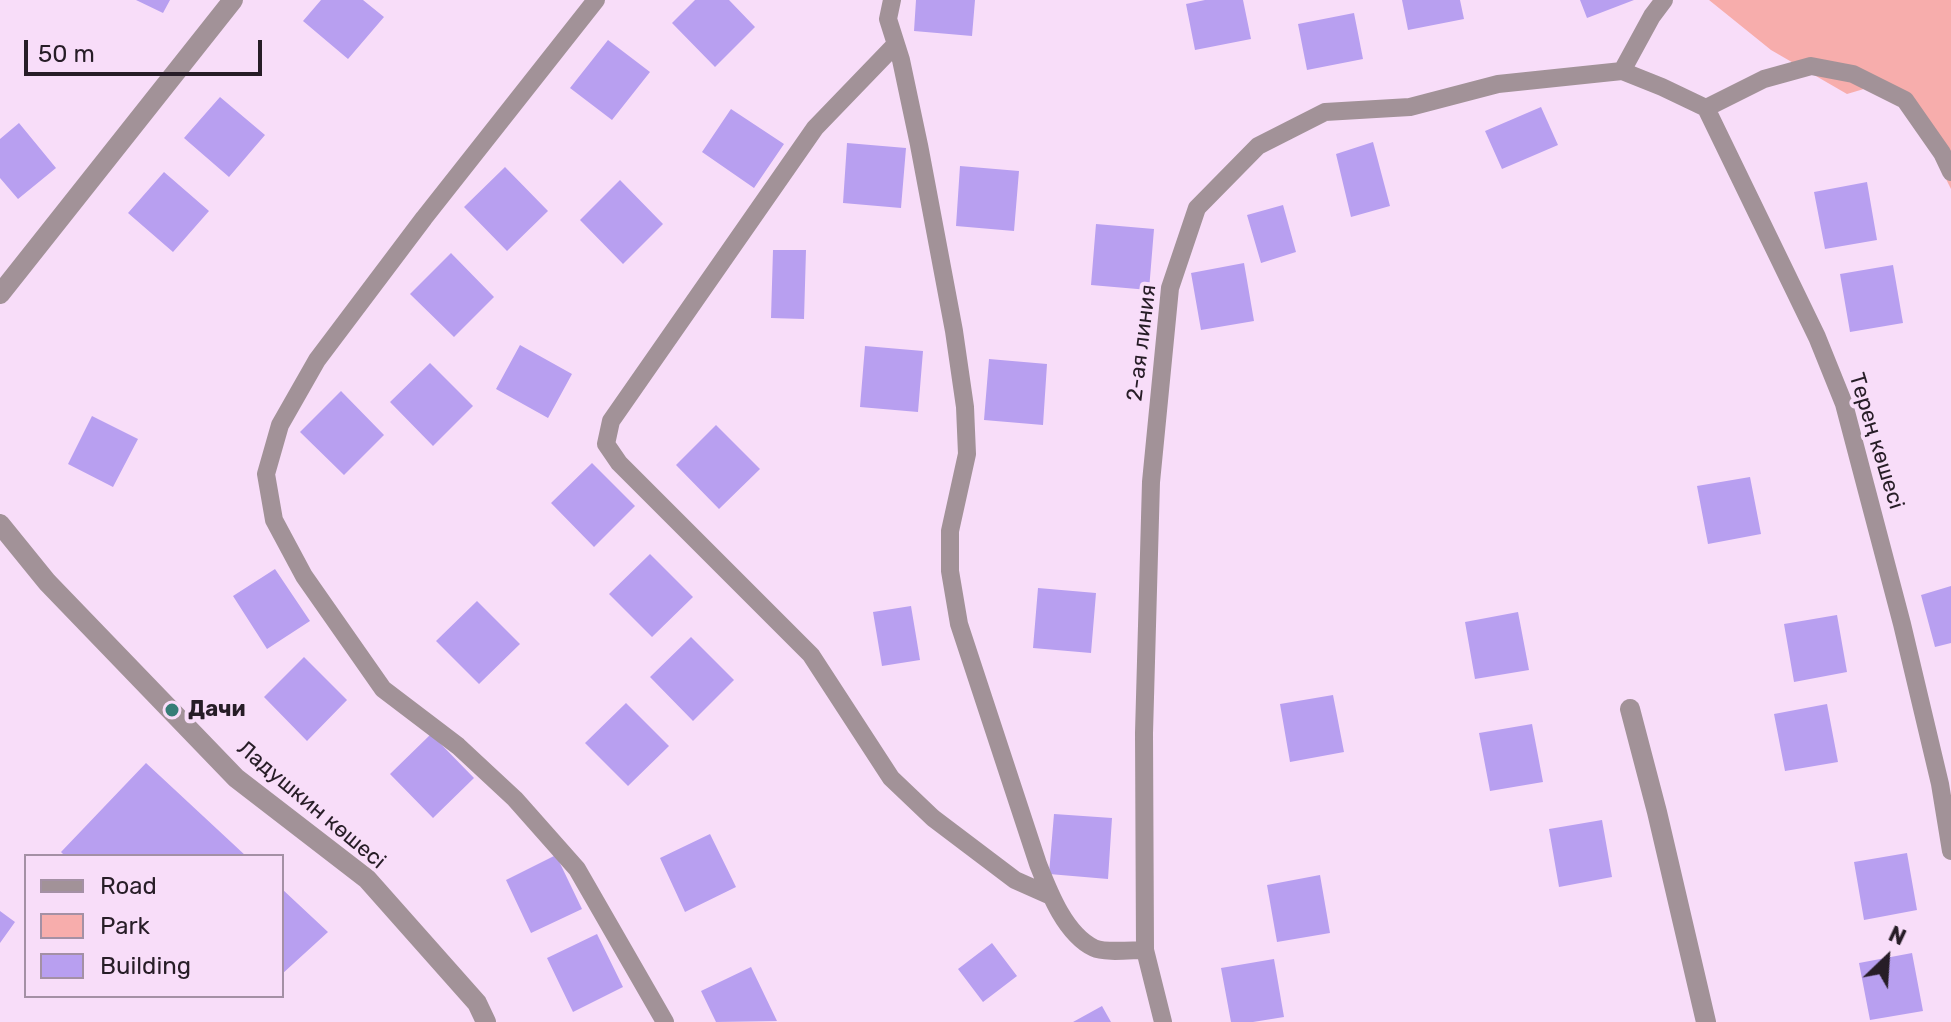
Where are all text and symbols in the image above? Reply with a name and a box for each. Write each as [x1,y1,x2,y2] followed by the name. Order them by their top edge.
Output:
[28,24,266,74] scale bar
[38,40,95,68] text: 50 m
[1122,283,1162,403] street label: 2-ая линия
[1843,370,1909,512] street label: Терең көшесі
[188,697,246,723] place label: Дачи
[163,701,181,719] marker: Дачи
[231,735,391,875] street label: Ладушкин көшесі
[24,854,284,998] legend
[100,872,157,900] text: Road
[100,912,150,940] text: Park
[1847,918,1927,998] north arrow
[1884,920,1910,951] text: N
[100,952,191,980] text: Building

